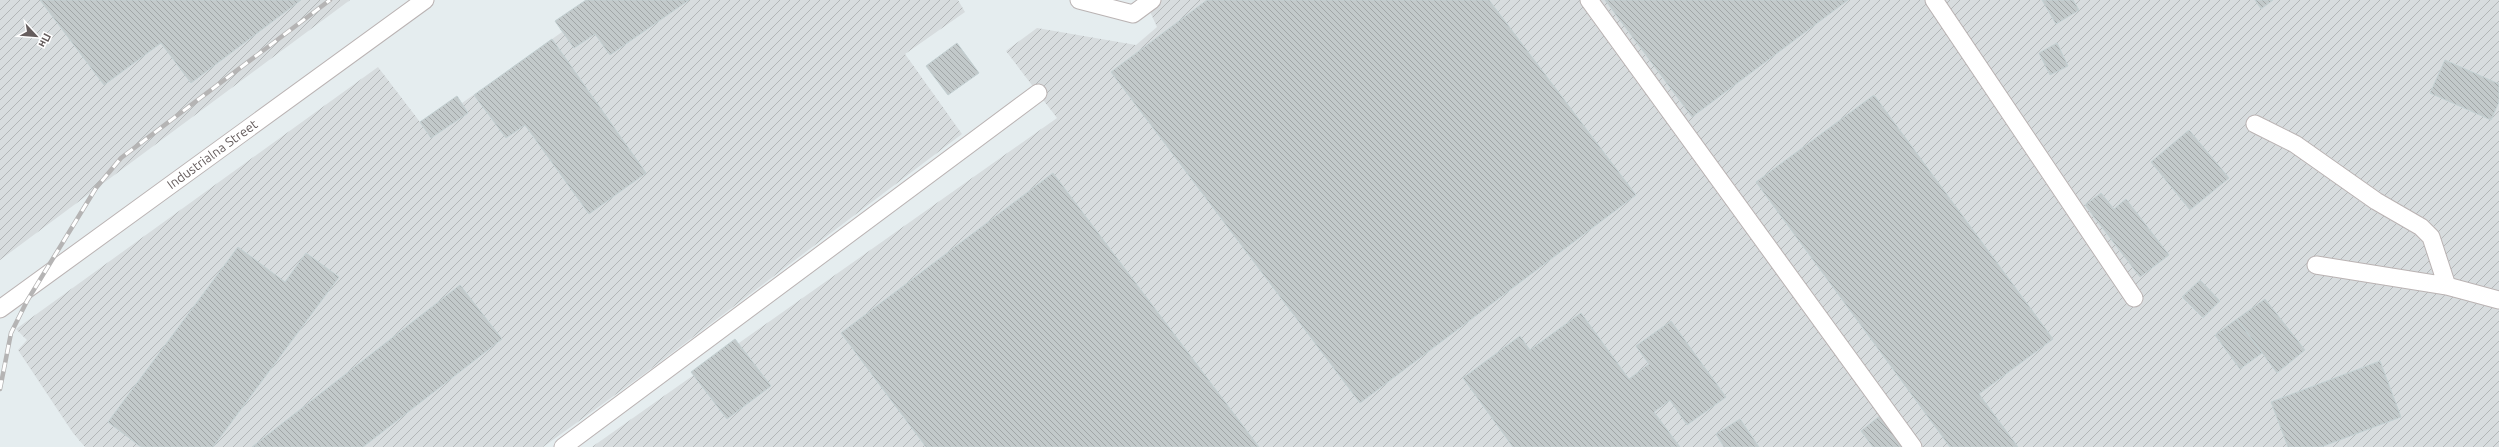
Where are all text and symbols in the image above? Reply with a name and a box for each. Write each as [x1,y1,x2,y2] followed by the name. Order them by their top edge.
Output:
[16,16,56,56] north arrow
[36,31,54,49] text: Пн
[164,117,260,191] street label: Industrialna Street

